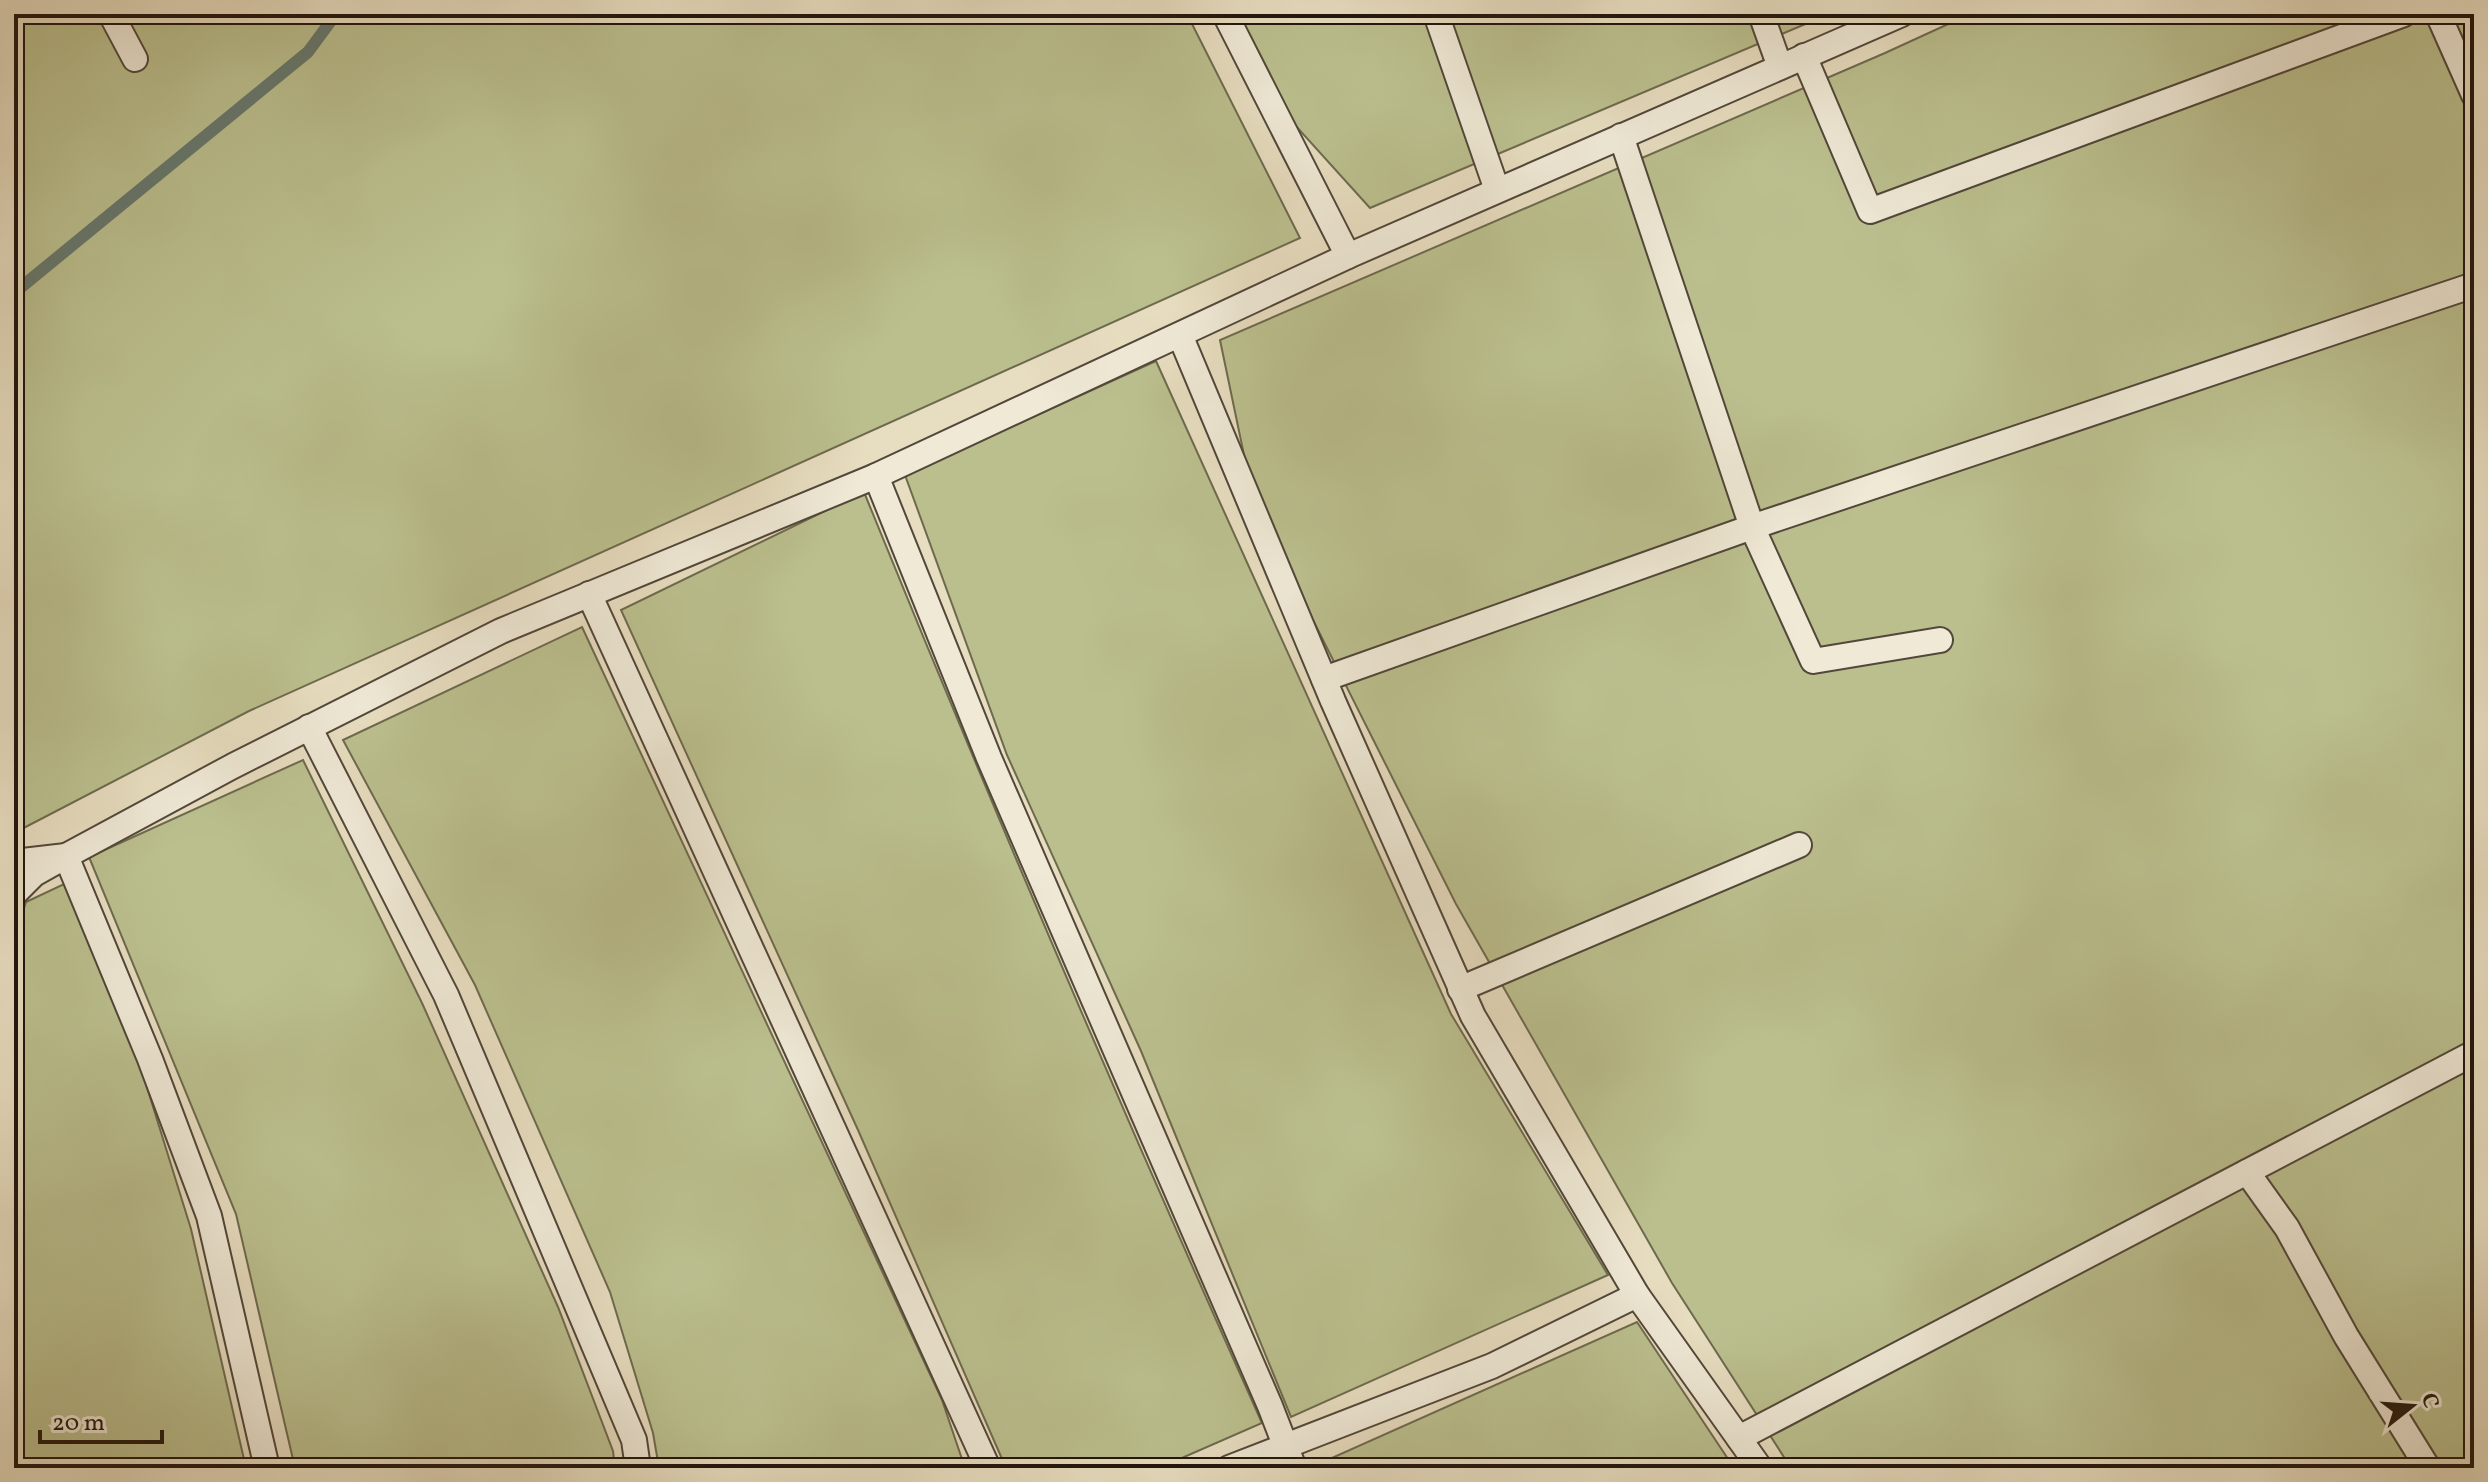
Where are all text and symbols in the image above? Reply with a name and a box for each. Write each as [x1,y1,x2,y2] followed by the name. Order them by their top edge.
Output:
[2372,1366,2452,1446] north arrow
[2412,1390,2446,1412] text: С
[40,1394,162,1444] scale bar
[52,1407,105,1441] text: 20 m

